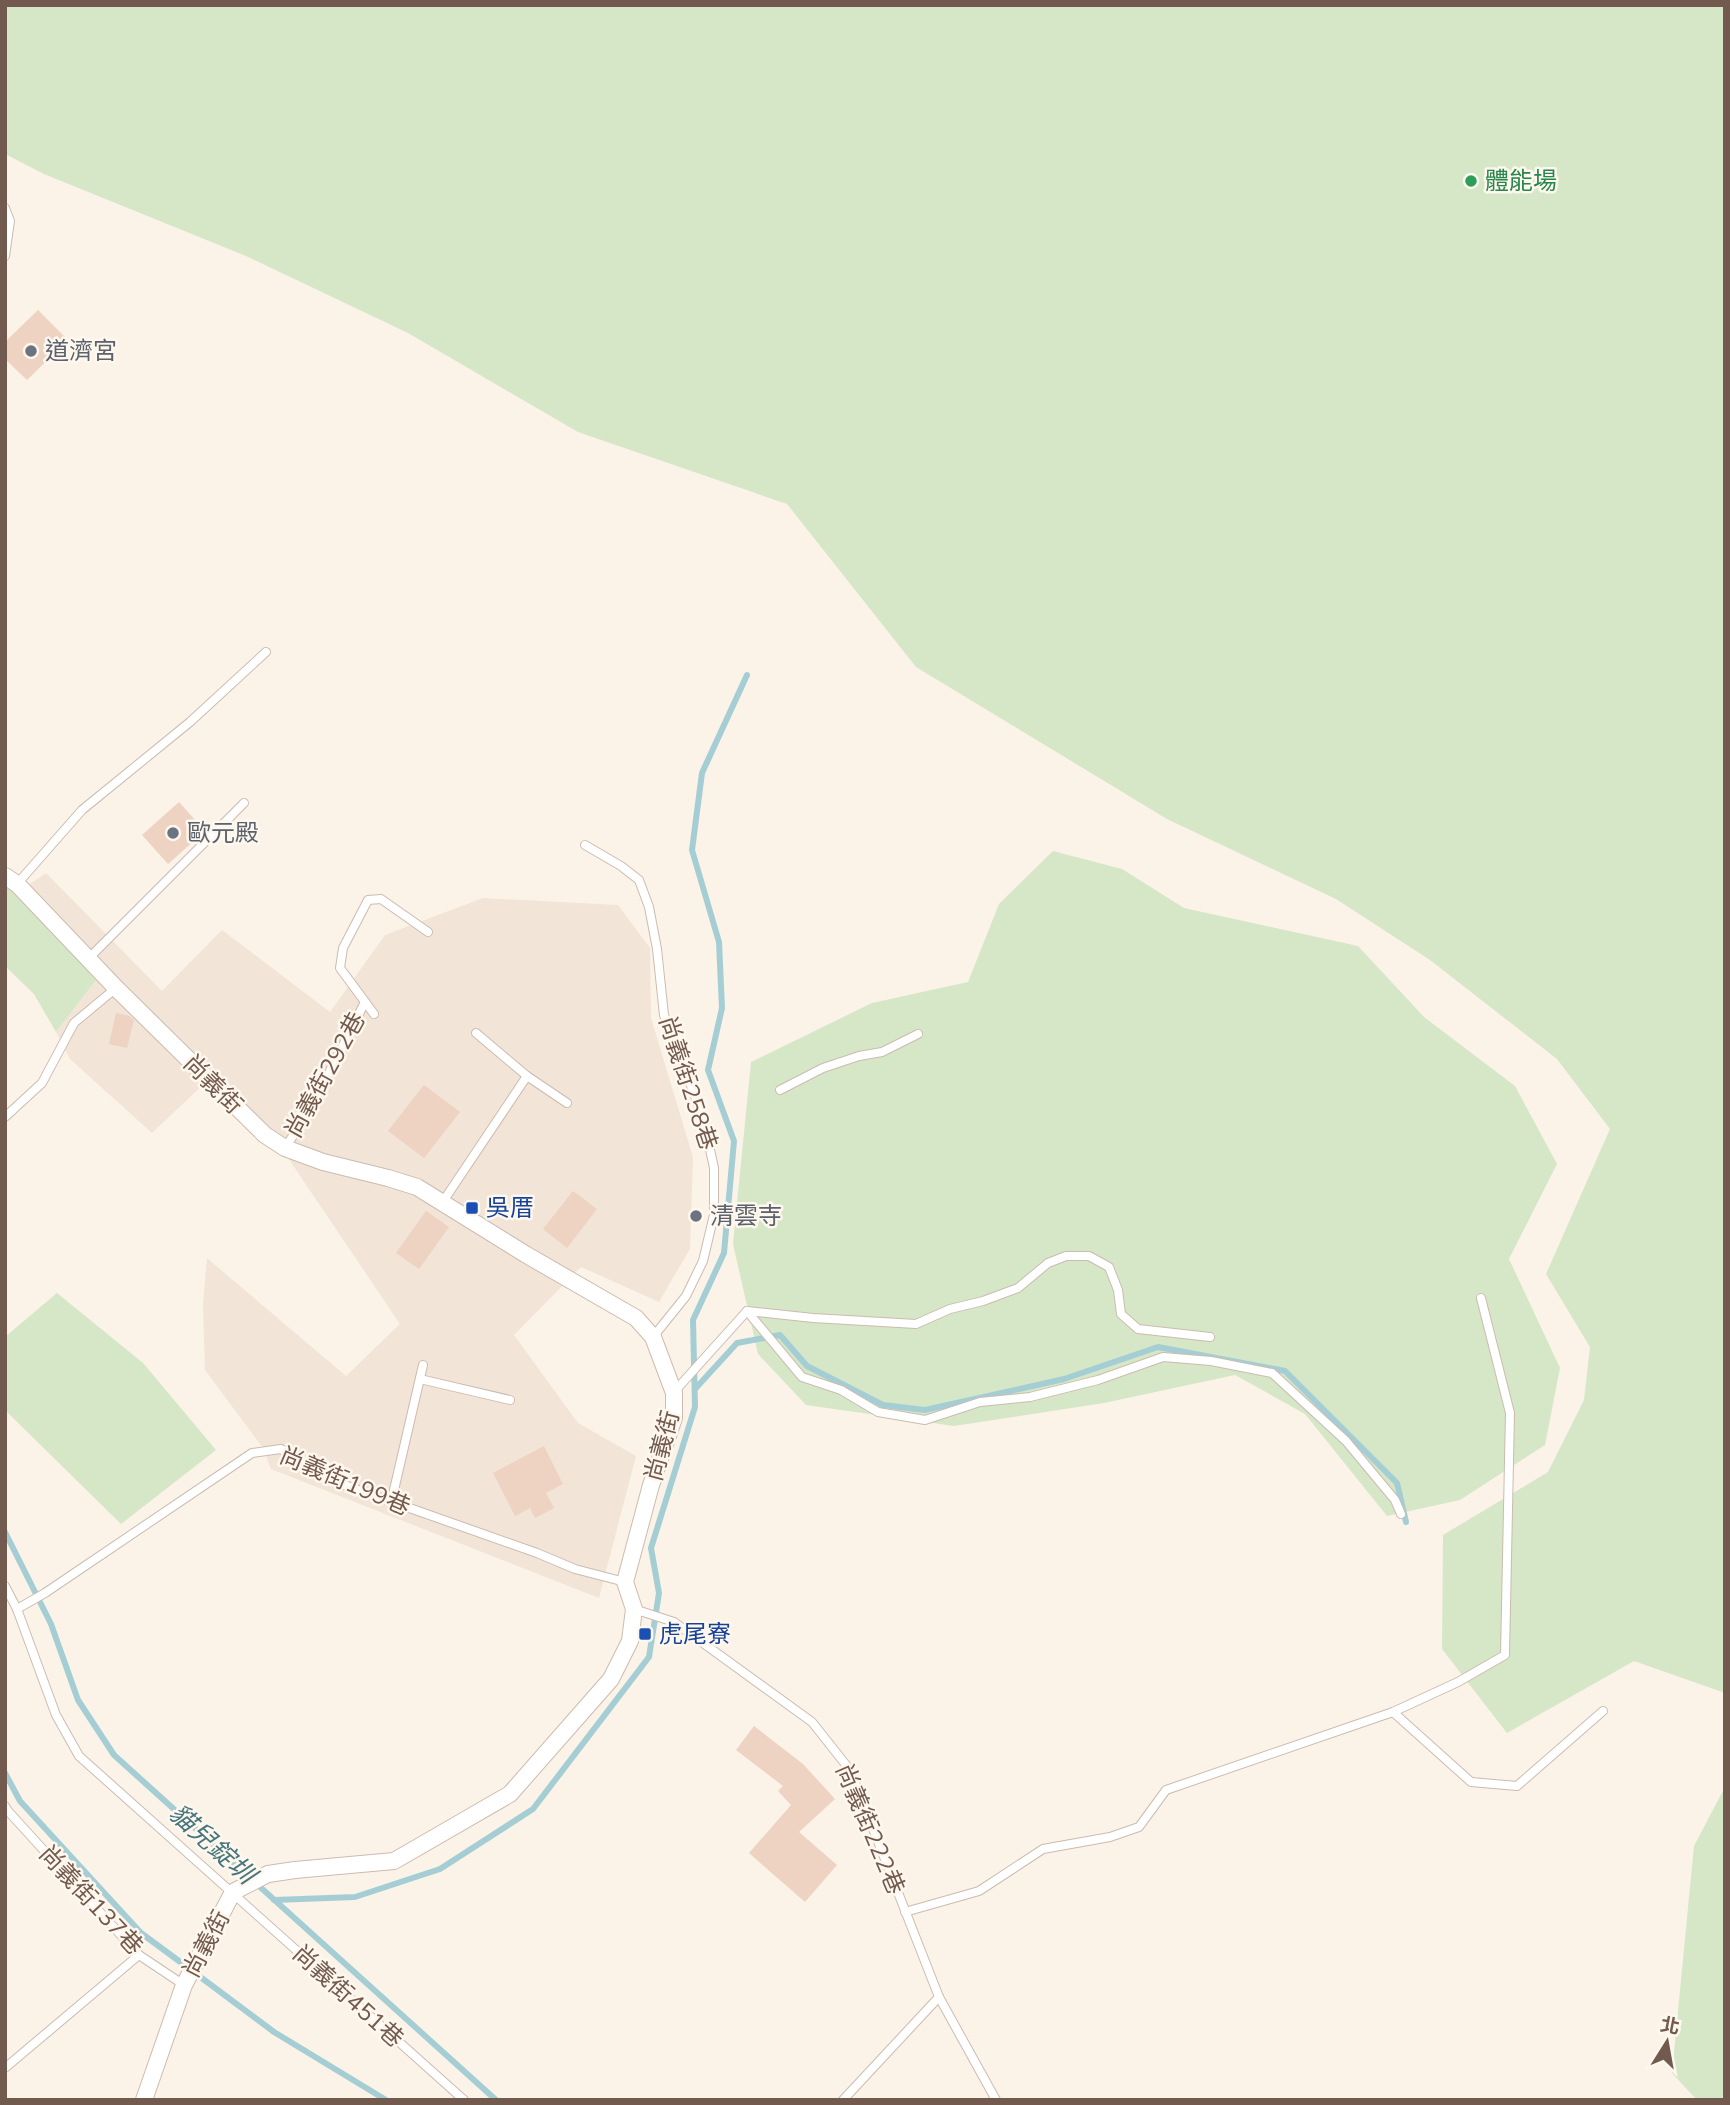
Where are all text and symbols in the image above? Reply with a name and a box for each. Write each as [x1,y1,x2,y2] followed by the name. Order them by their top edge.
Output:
[1485,165,1557,197] place label: 體能場
[1463,173,1479,189] marker: 體能場
[45,335,117,367] place label: 道濟宮
[23,343,39,359] marker: 道濟宮
[187,817,259,849] place label: 歐元殿
[165,825,181,841] marker: 歐元殿
[277,1006,373,1144] street label: 尚義街292巷
[651,1012,725,1154] street label: 尚義街258巷
[176,1047,250,1121] street label: 尚義街
[486,1192,534,1224] place label: 吳厝
[464,1200,480,1216] marker: 吳厝
[710,1200,782,1232] place label: 清雲寺
[688,1208,704,1224] marker: 清雲寺
[637,1407,687,1485] street label: 尚義街
[275,1439,415,1523] street label: 尚義街199巷
[659,1618,731,1650] place label: 虎尾寮
[637,1626,653,1642] marker: 虎尾寮
[828,1759,912,1899] street label: 尚義街222巷
[162,1796,265,1894] water label: 貓兒錠圳
[32,1838,150,1962] street label: 尚義街137巷
[175,1905,237,1983] street label: 尚義街
[286,1938,410,2054] street label: 尚義街451巷
[1632,2007,1702,2077] north arrow
[1658,2012,1682,2041] text: 北

